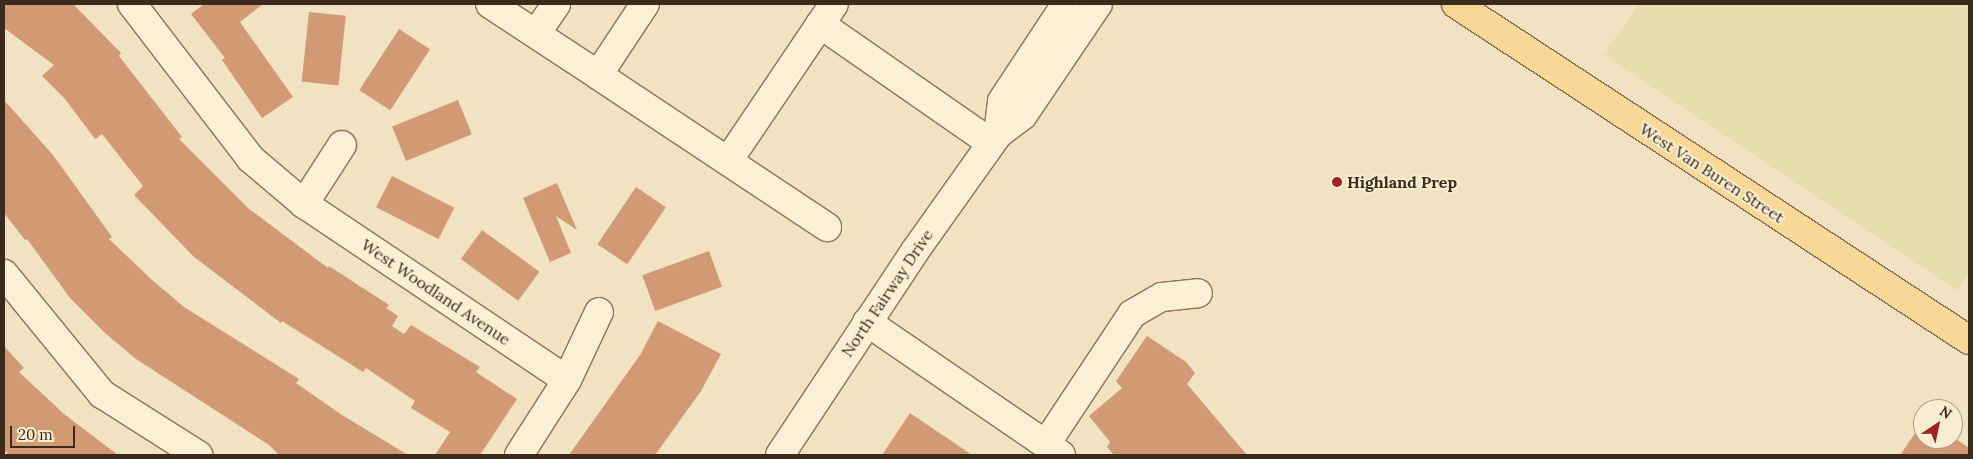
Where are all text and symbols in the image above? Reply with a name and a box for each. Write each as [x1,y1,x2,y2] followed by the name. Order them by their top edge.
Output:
[1636,119,1788,227] street label: West Van Buren Street
[1347,172,1457,192] place label: Highland Prep
[1331,176,1343,188] marker: Highland Prep
[837,226,937,360] street label: North Fairway Drive
[358,235,514,349] street label: West Woodland Avenue
[1913,399,1963,449] north arrow
[1936,402,1955,423] text: N
[12,416,78,448] scale bar
[18,425,53,444] text: 20 m

